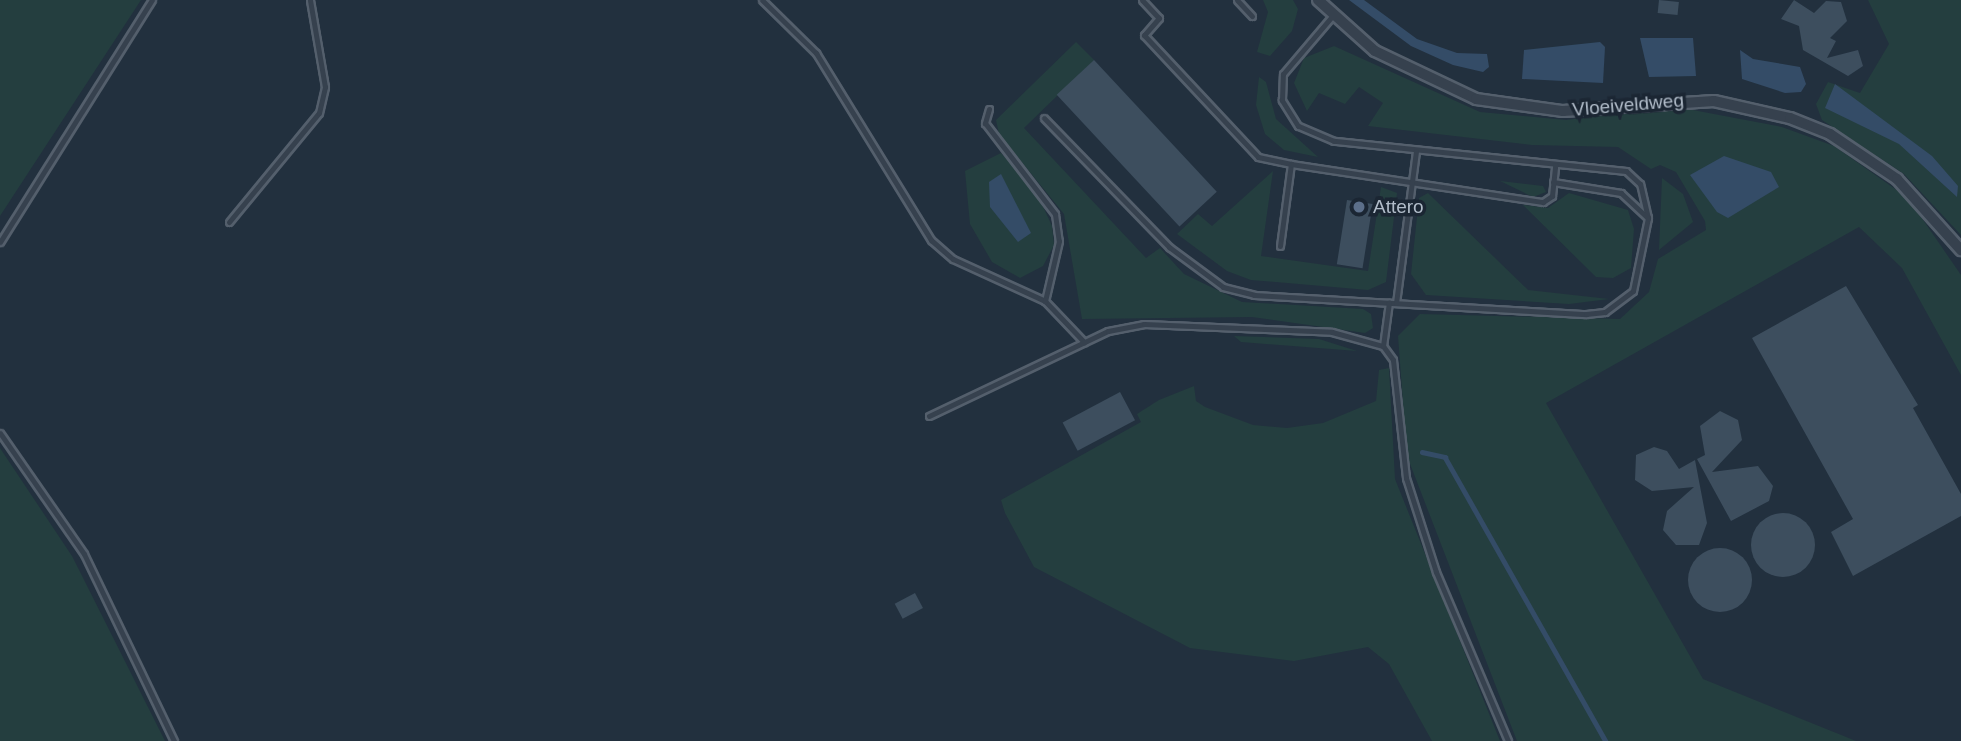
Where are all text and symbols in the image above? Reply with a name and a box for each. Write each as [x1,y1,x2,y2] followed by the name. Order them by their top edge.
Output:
[1571,89,1685,121] street label: Vloeiveldweg
[1373,196,1424,218] place label: Attero
[1351,199,1367,215] marker: Attero

